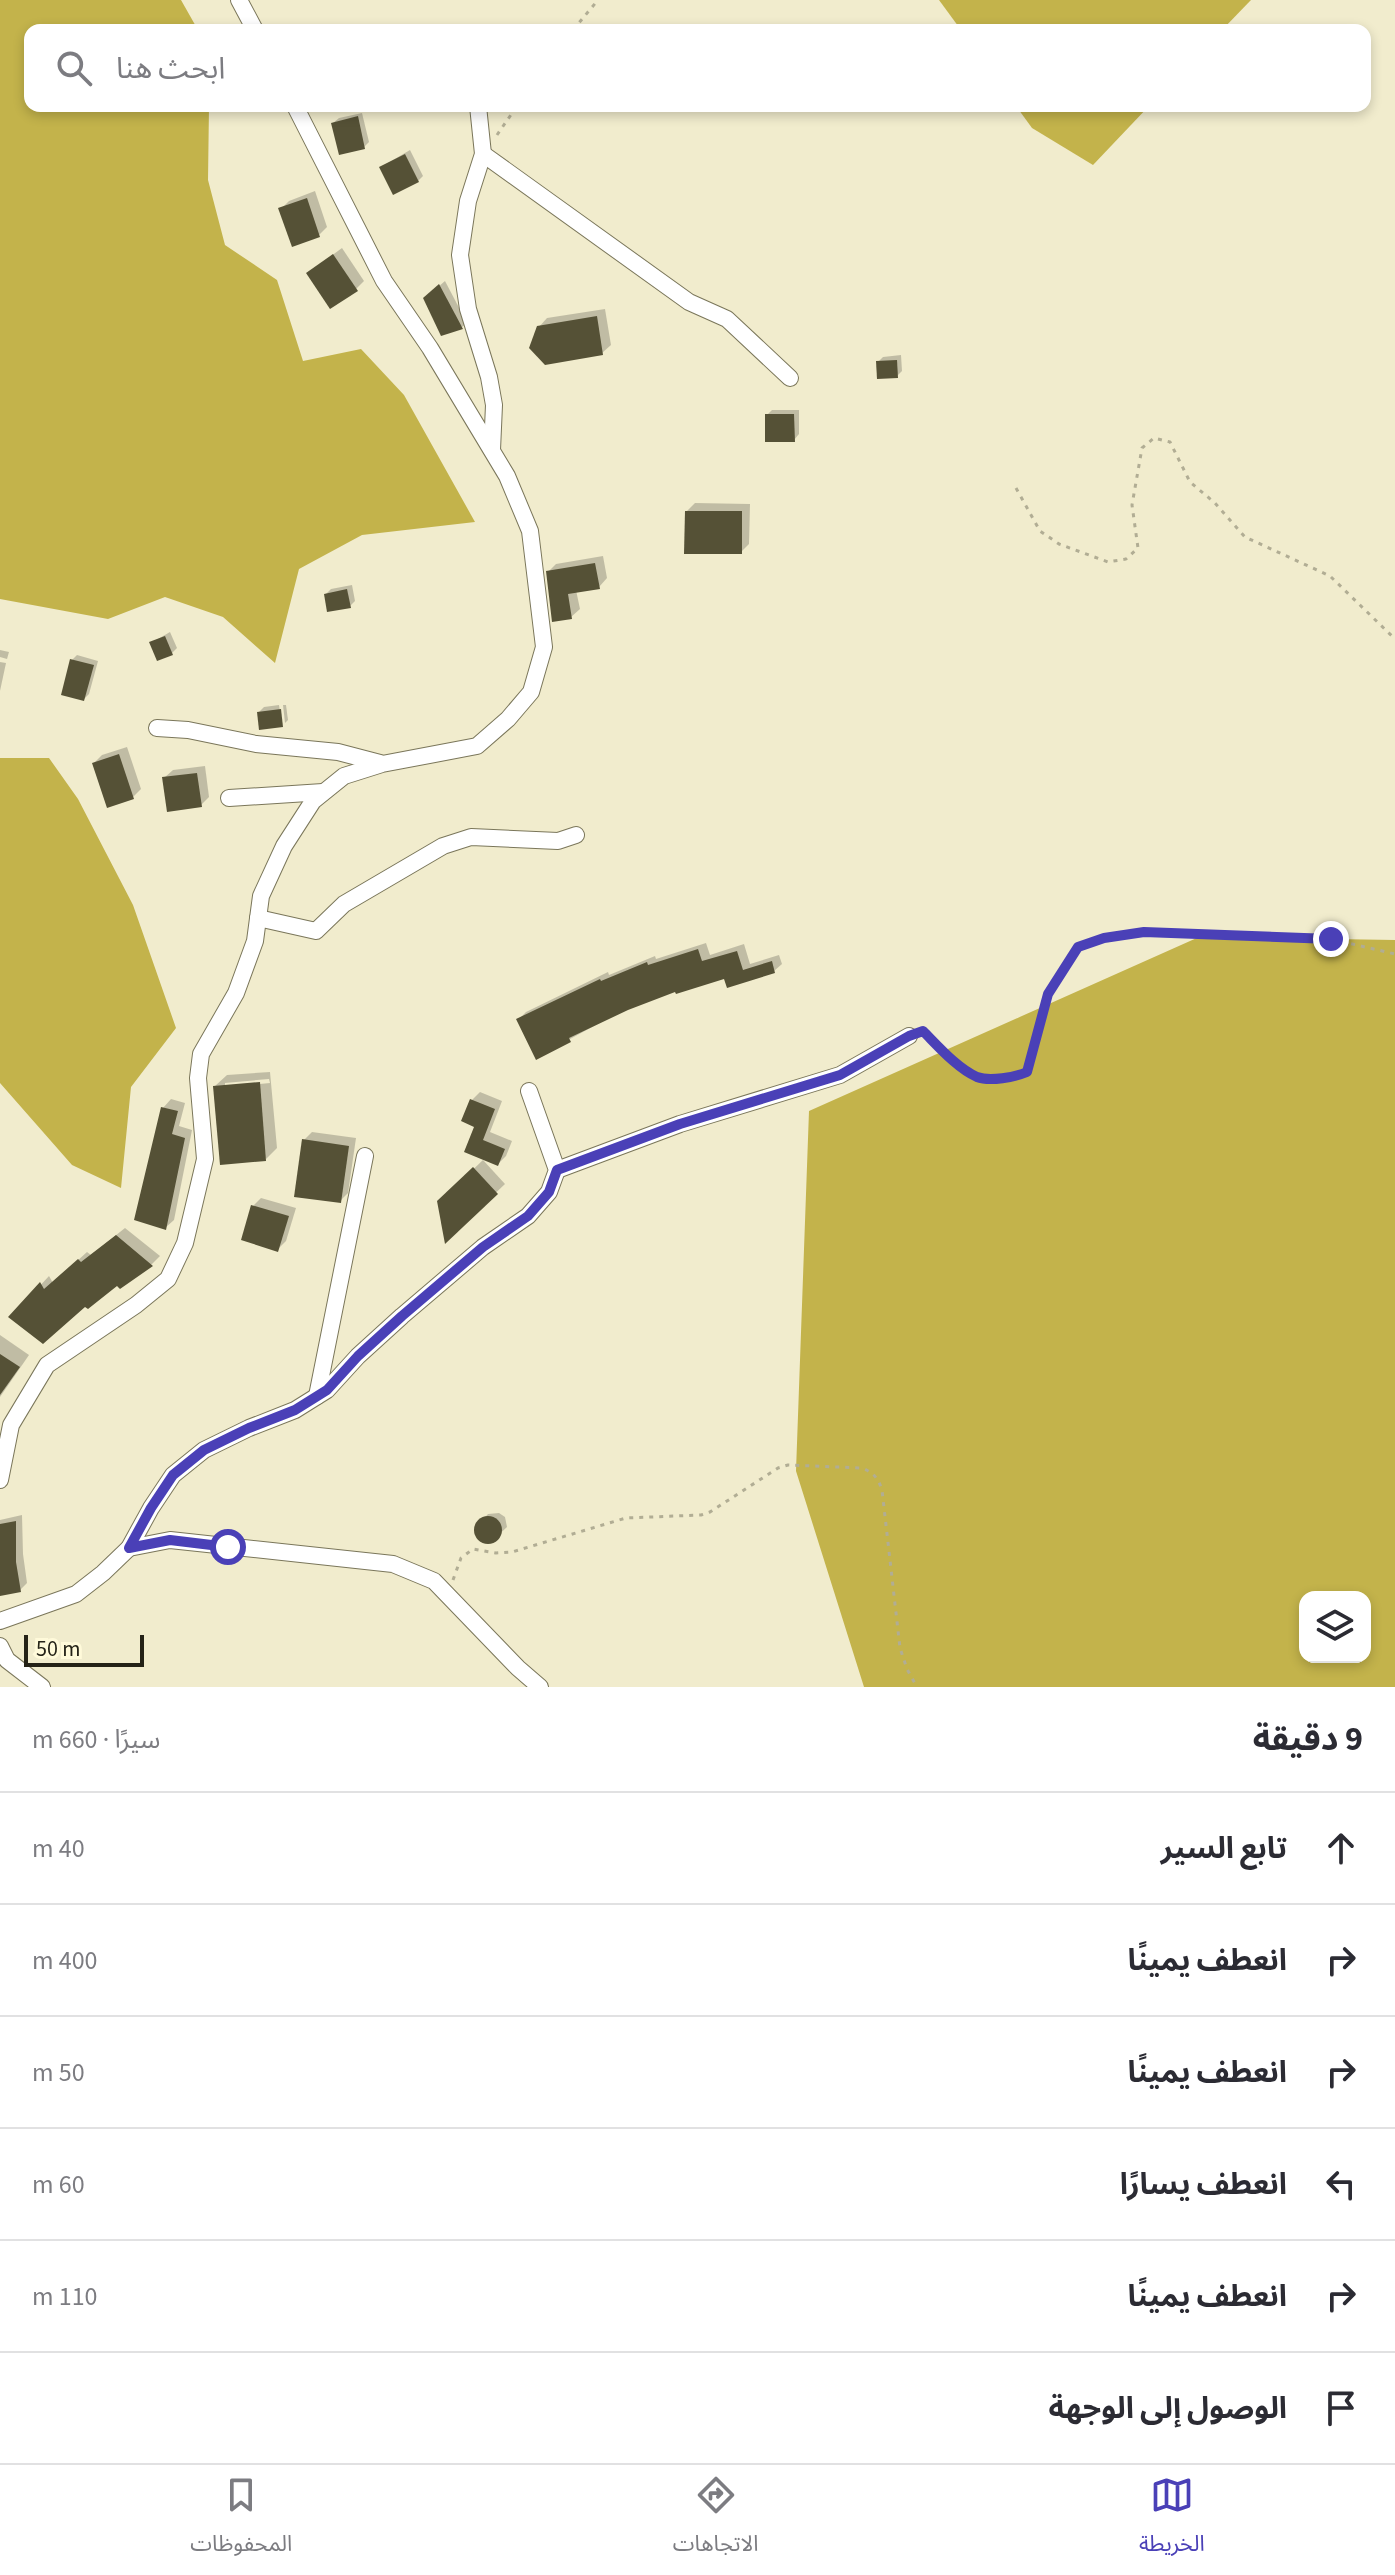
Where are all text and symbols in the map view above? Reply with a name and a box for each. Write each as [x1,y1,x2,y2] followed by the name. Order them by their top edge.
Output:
[24,24,1371,112] search box
[52,46,96,90] icon: search
[116,47,225,90] text: ابحث هنا
[1313,921,1349,957] route end
[210,1529,246,1565] route start
[1299,1591,1371,1663] map controls
[1299,1591,1371,1663] button: layers
[24,1631,144,1667] scale bar
[36,1633,81,1665] text: 50 m
[1253,1715,1363,1764] text: 9 دقيقة
[32,1721,160,1758] text: سيرًا · 660 m
[1319,1826,1363,1870] icon: ahead
[1161,1827,1287,1870] text: تابع السير
[32,1830,85,1867] text: 40 m
[1319,1938,1363,1982] icon: right
[1128,1939,1287,1982] text: انعطف يمينًا
[32,1942,98,1979] text: 400 m
[1319,2050,1363,2094] icon: right
[1128,2051,1287,2094] text: انعطف يمينًا
[32,2054,85,2091] text: 50 m
[1319,2162,1363,2206] icon: left
[1120,2163,1287,2206] text: انعطف يسارًا
[32,2166,85,2203] text: 60 m
[1319,2274,1363,2318] icon: right
[1128,2275,1287,2318] text: انعطف يمينًا
[32,2278,98,2315] text: 110 m
[1319,2386,1363,2430] icon: arrive
[1048,2387,1287,2430] text: الوصول إلى الوجهة
[190,2473,292,2567] tab: المحفوظات
[673,2473,759,2567] tab: الاتجاهات
[1139,2473,1205,2567] tab: الخريطة

